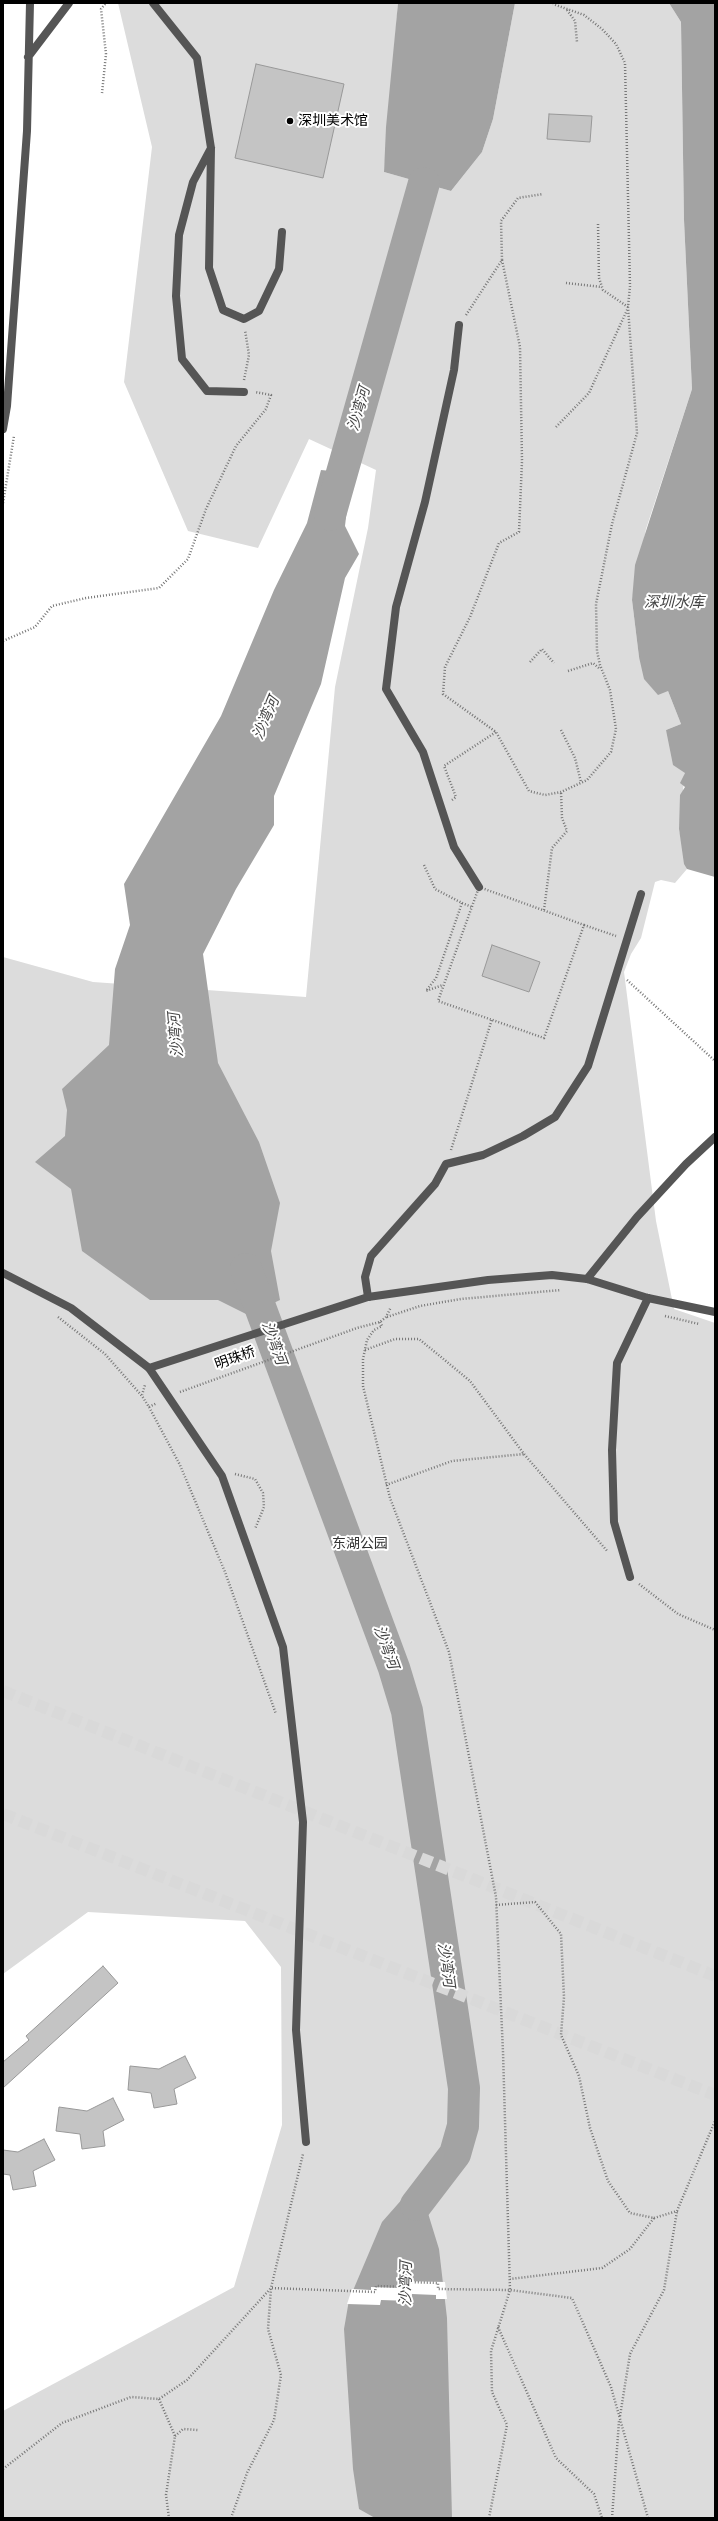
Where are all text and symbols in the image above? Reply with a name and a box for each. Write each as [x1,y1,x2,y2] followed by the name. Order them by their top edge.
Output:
[298,113,368,129] place label: 深圳美术馆
[285,116,295,126] marker: 深圳美术馆
[344,385,374,433] water label: 沙湾河
[644,593,704,611] water label: 深圳水库
[249,694,283,742] water label: 沙湾河
[165,1012,187,1058] water label: 沙湾河
[258,1319,290,1367] water label: 沙湾河
[212,1343,258,1373] street label: 明珠桥
[332,1536,388,1552] park label: 东湖公园
[370,1623,402,1671] water label: 沙湾河
[434,1941,458,1989] water label: 沙湾河
[397,2261,415,2307] water label: 沙湾河

